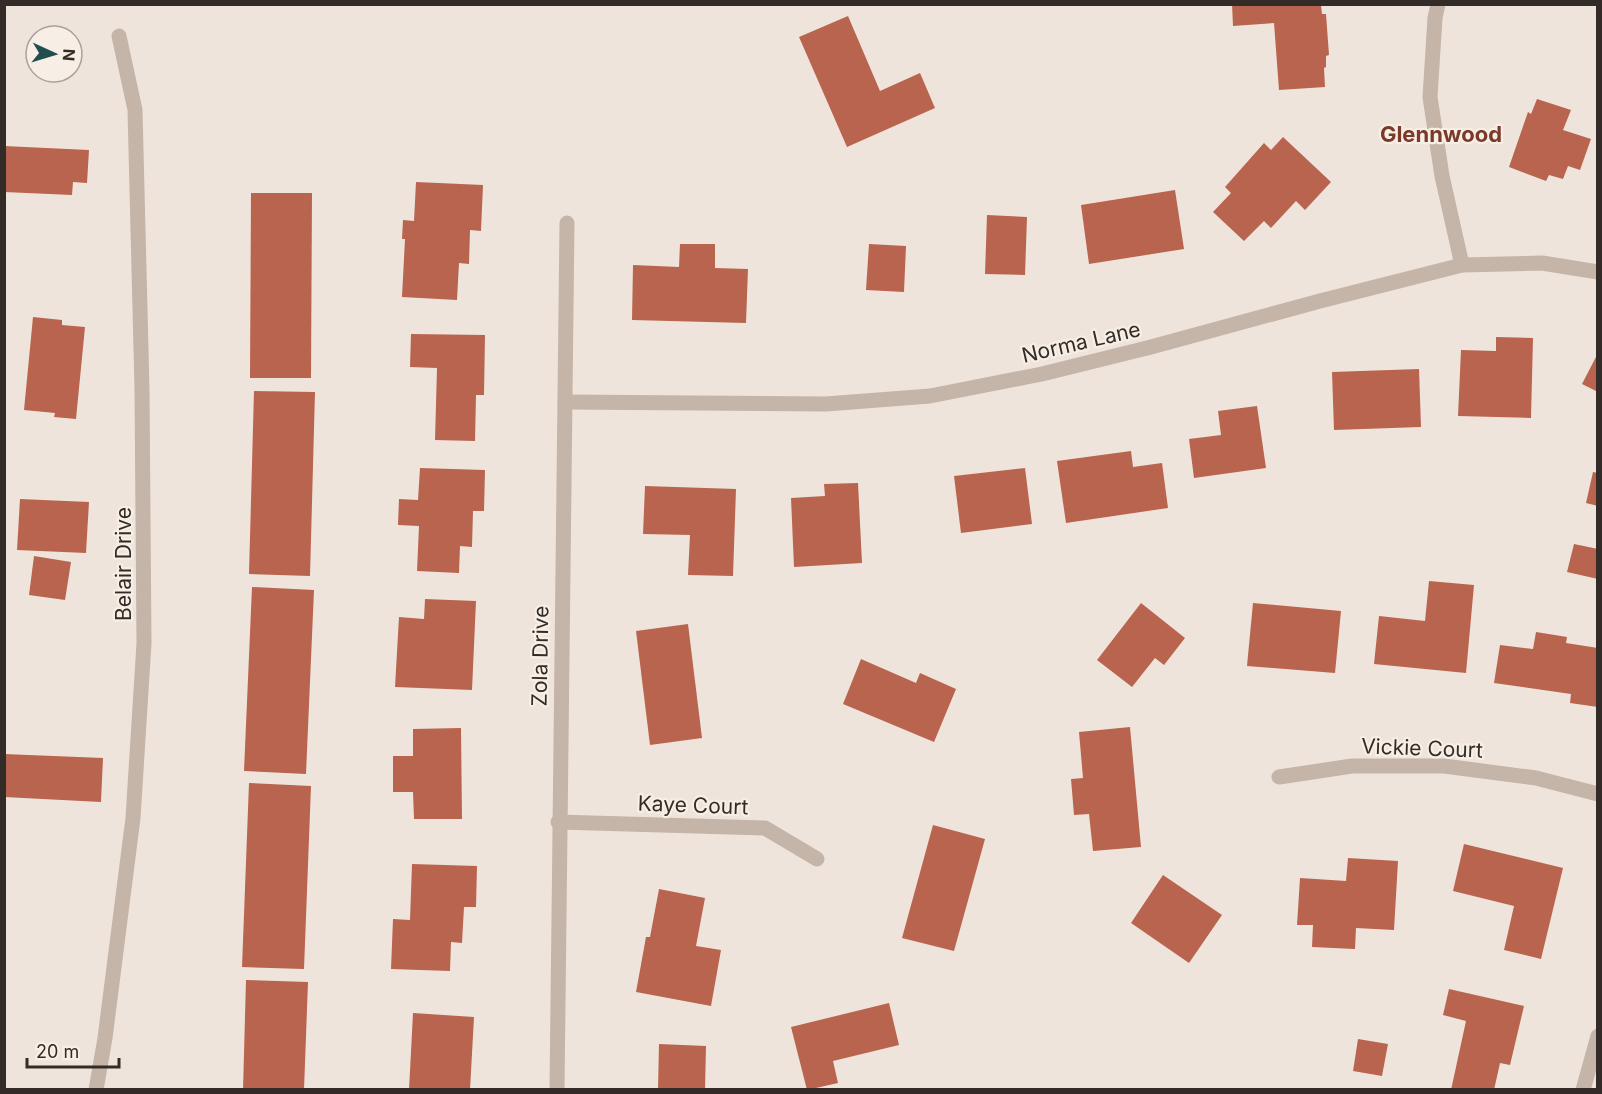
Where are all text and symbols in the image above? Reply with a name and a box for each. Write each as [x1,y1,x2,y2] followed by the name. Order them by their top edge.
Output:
[24,24,84,84] north arrow
[59,48,79,62] text: N
[1380,121,1502,147] district label: Glennwood
[1019,316,1143,368] street label: Norma Lane
[111,507,136,621] street label: Belair Drive
[527,605,553,707] street label: Zola Drive
[1361,733,1483,763] street label: Vickie Court
[637,791,749,819] street label: Kaye Court
[27,1031,118,1069] scale bar
[36,1041,79,1062] text: 20 m

